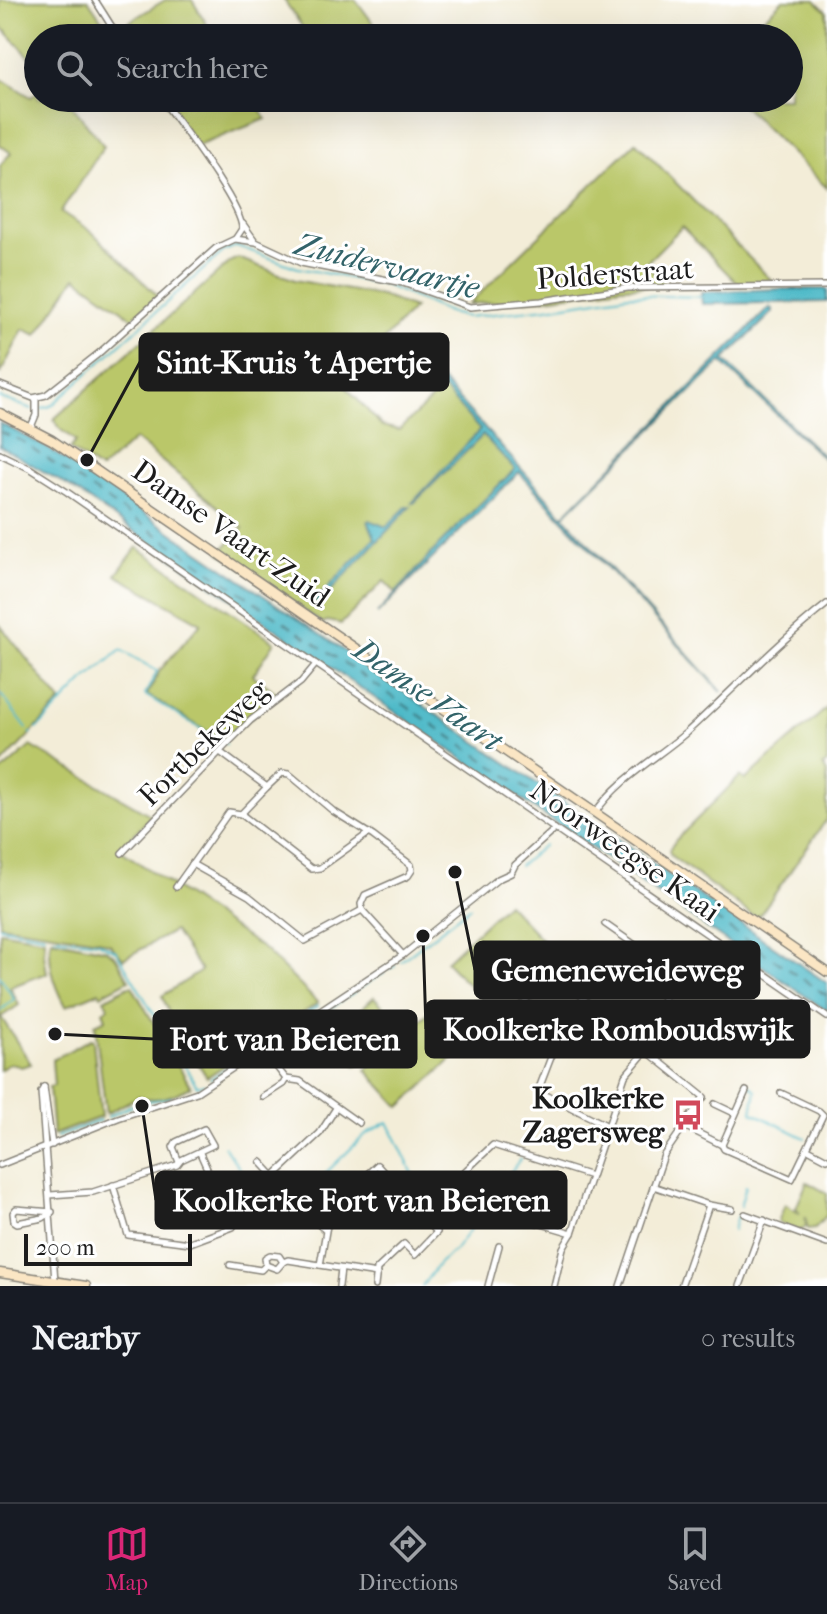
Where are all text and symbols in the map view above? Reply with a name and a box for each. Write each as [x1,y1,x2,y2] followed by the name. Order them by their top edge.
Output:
[24,24,803,112] search box
[52,46,96,90] icon: search
[116,51,268,86] text: Search here
[289,225,484,307] water label: Zuidervaartje
[535,251,695,297] street label: Polderstraat
[140,334,448,390] callout: Sint-Kruis 't Apertje
[156,344,432,381] text: Sint-Kruis 't Apertje
[126,453,337,616] street label: Damse Vaart-Zuid
[345,629,511,761] water label: Damse Vaart
[132,672,277,814] street label: Fortbekeweg
[523,772,727,930] street label: Noorweegse Kaai
[475,942,759,998] callout: Gemeneweideweg
[491,952,744,989] text: Gemeneweideweg
[426,1001,809,1057] callout: Koolkerke Romboudswijk
[154,1011,416,1067] callout: Fort van Beieren
[443,1011,795,1048] text: Koolkerke Romboudswijk
[170,1021,401,1058] text: Fort van Beieren
[523,1081,665,1150] place label: Koolkerke Zagersweg
[671,1098,705,1132] bus stop icon: Koolkerke Zagersweg
[156,1172,566,1228] callout: Koolkerke Fort van Beieren
[172,1182,551,1219] text: Koolkerke Fort van Beieren
[24,1230,192,1266] scale bar
[36,1235,95,1261] text: 200 m
[32,1318,139,1358] text: Nearby
[701,1323,795,1354] text: 0 results
[105,1522,149,1596] tab: Map
[359,1522,458,1596] tab: Directions
[668,1522,722,1596] tab: Saved

